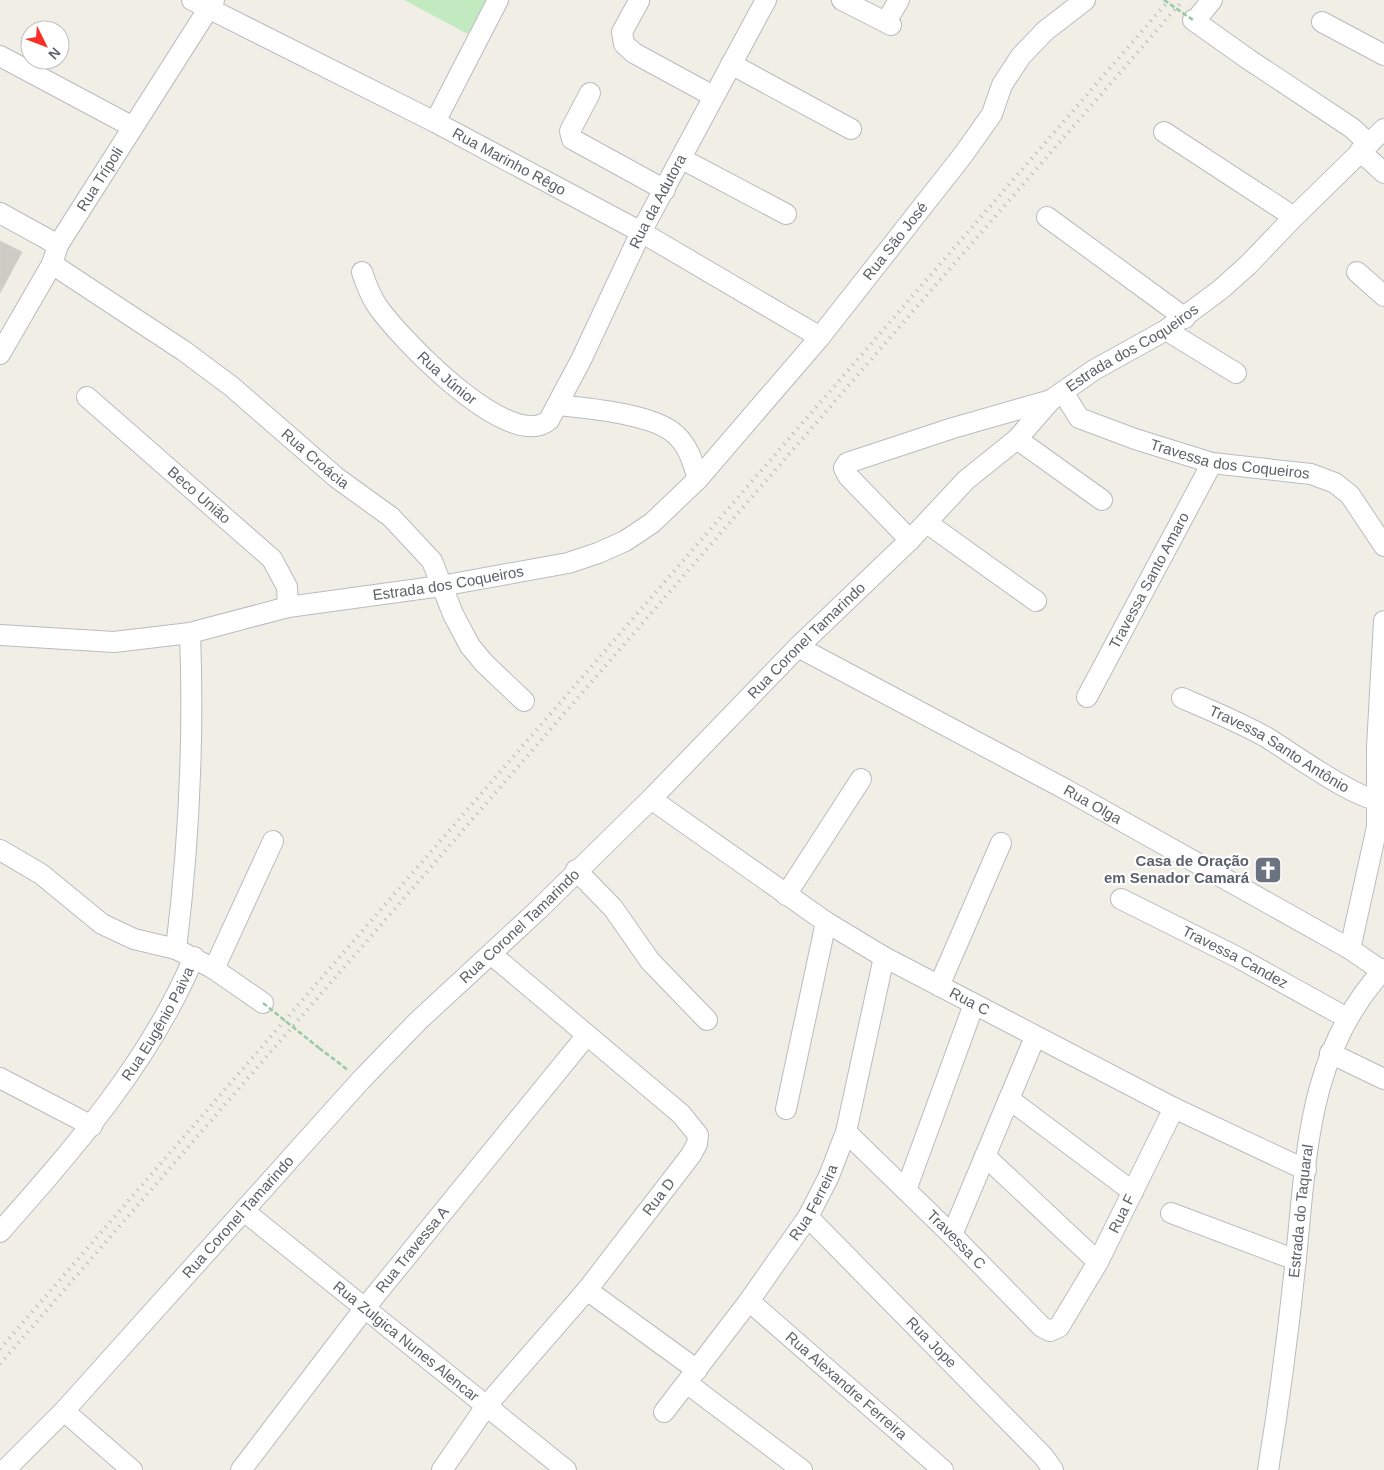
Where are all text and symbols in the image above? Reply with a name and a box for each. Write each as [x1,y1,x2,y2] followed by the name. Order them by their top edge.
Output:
[20,20,70,70] north arrow
[45,45,64,63] text: N
[450,124,569,198] street label: Rua Marinho Rêgo
[73,144,126,214] street label: Rua Trípoli
[625,151,690,251] street label: Rua da Adutora
[859,199,931,283] street label: Rua São José
[1062,300,1201,395] street label: Estrada dos Coqueiros
[414,348,480,408] street label: Rua Júnior
[278,425,353,492] street label: Rua Croácia
[1148,435,1310,482] street label: Travessa dos Coqueiros
[165,463,234,527] street label: Beco União
[1105,509,1192,651] street label: Travessa Santo Amaro
[372,562,525,603] street label: Estrada dos Coqueiros
[744,579,868,702] street label: Rua Coronel Tamarindo
[1207,702,1352,796] street label: Travessa Santo Antônio
[1061,781,1125,827] street label: Rua Olga
[1104,852,1250,886] place label: Casa de Oração em Senador Camará
[1253,855,1283,885] church icon: Casa de Oração em Senador Camará
[456,865,582,986] street label: Rua Coronel Tamarindo
[1180,922,1291,992] street label: Travessa Candez
[118,964,197,1084] street label: Rua Eugênio Paiva
[947,984,993,1018] street label: Rua C
[1285,1143,1316,1279] street label: Estrada do Taquaral
[178,1152,297,1281] street label: Rua Coronel Tamarindo
[785,1161,841,1243] street label: Rua Ferreira
[639,1174,678,1219] street label: Rua D
[1105,1191,1138,1236] street label: Rua F
[372,1203,452,1296] street label: Rua Travessa A
[924,1206,990,1272] street label: Travessa C
[330,1277,483,1405] street label: Rua Zulgica Nunes Alencar
[903,1313,960,1371] street label: Rua Jope
[783,1328,911,1443] street label: Rua Alexandre Ferreira

